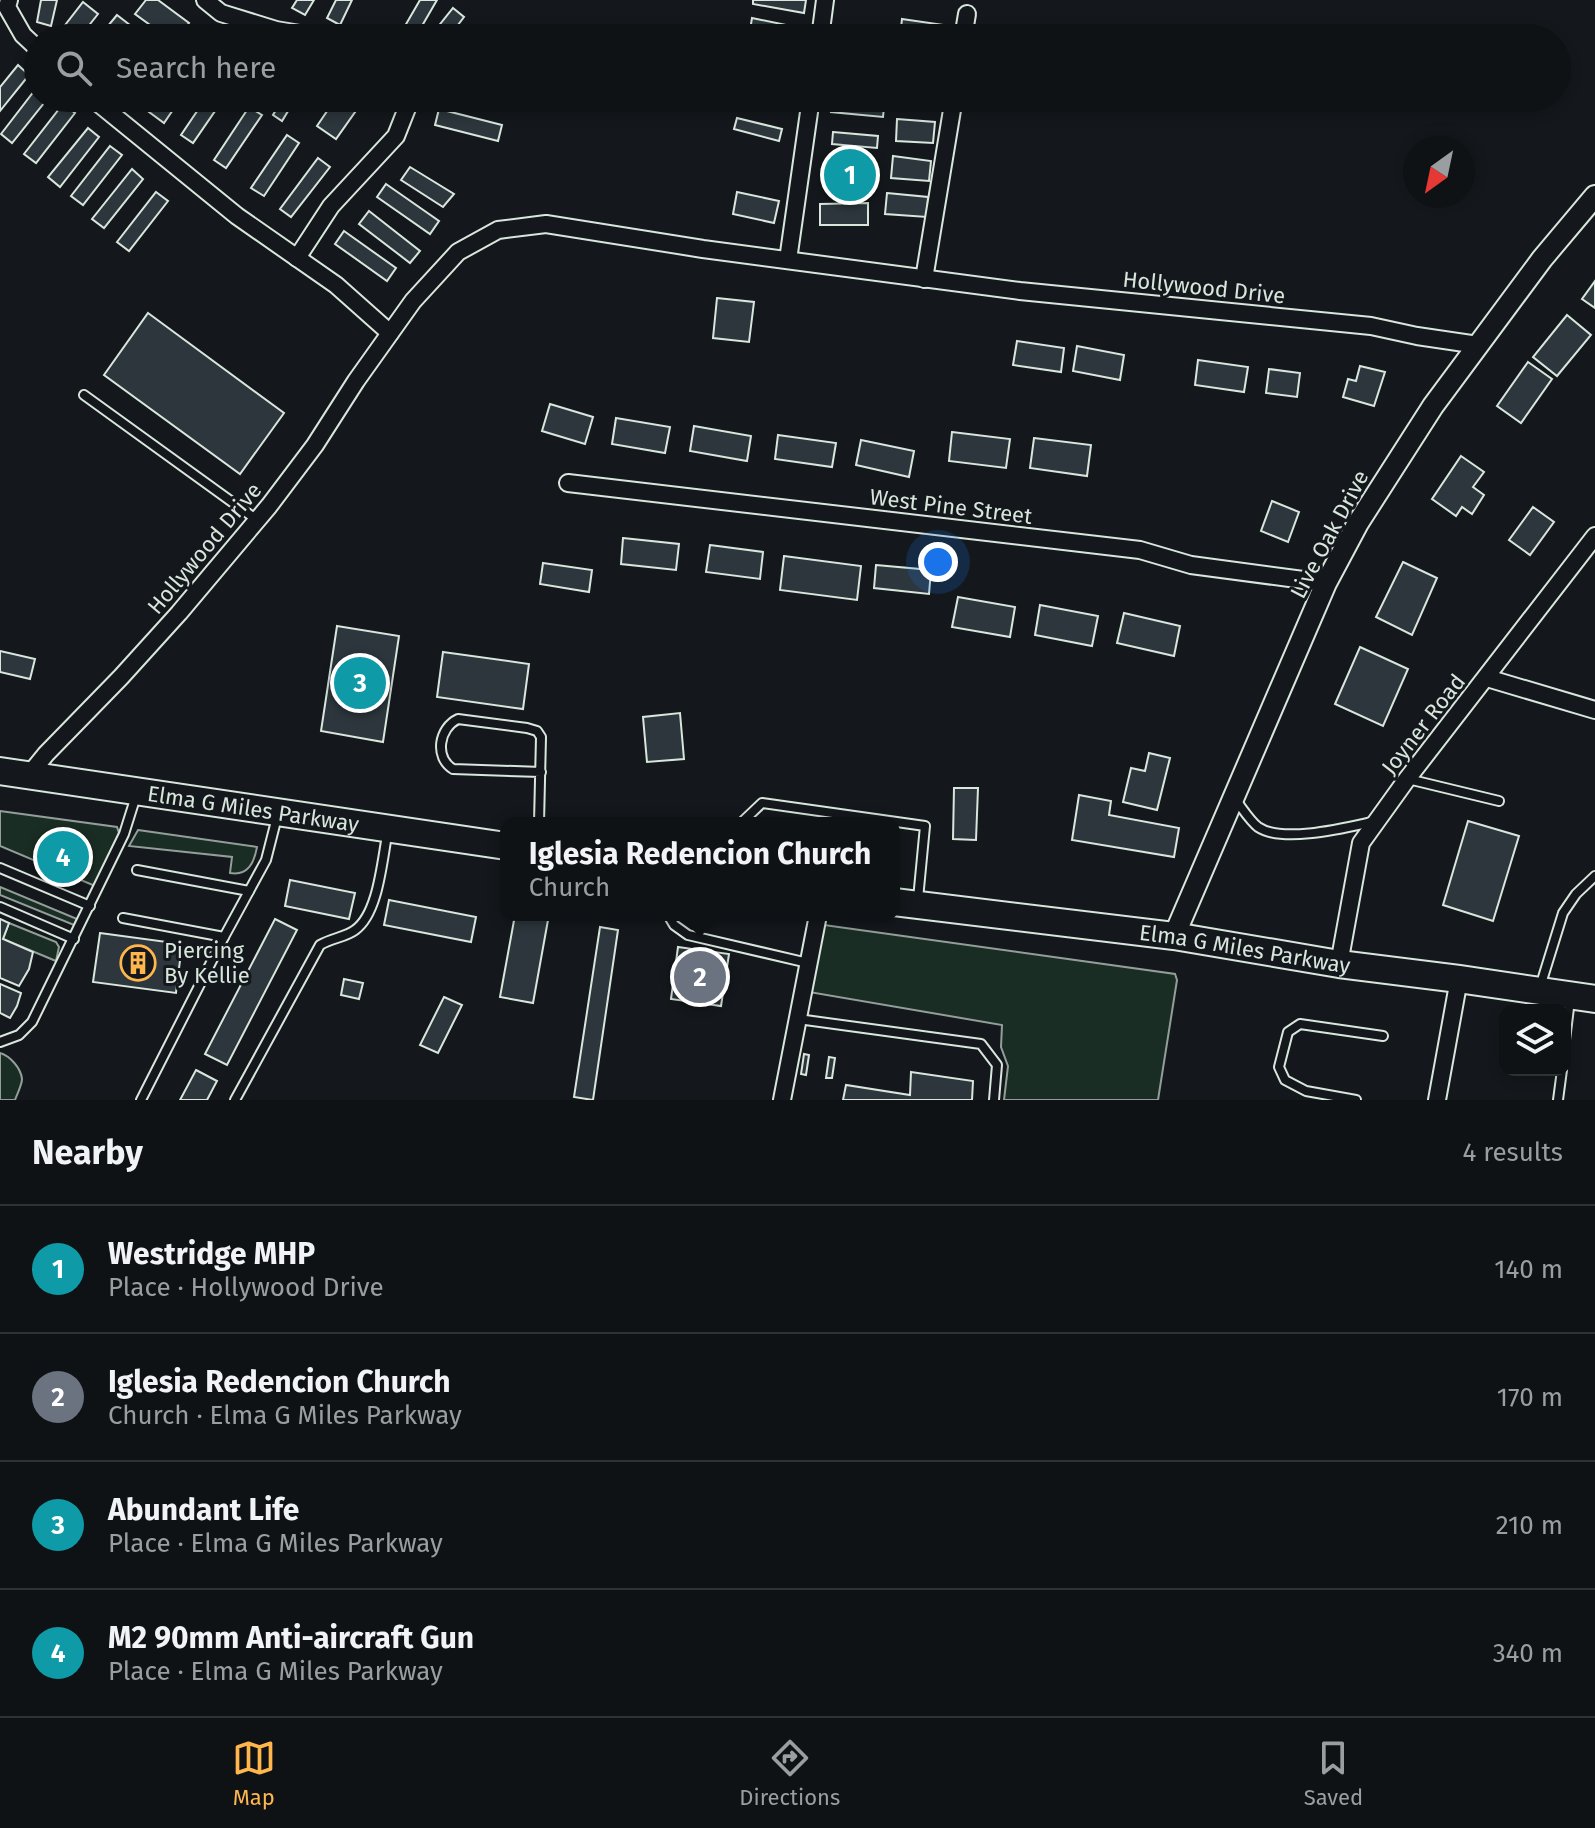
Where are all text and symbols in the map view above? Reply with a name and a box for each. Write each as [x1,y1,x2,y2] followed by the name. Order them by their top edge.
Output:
[24,24,1571,112] search box
[52,46,96,90] icon: search
[116,50,276,86] text: Search here
[1403,136,1475,208] north arrow
[824,145,876,205] pin: 1
[1121,266,1287,309] street label: Hollywood Drive
[1284,465,1375,603] street label: Live Oak Drive
[142,477,267,620] street label: Hollywood Drive
[868,483,1034,530] street label: West Pine Street
[918,542,958,582] your location
[334,653,386,713] pin: 3
[1376,669,1471,780] street label: Joyner Road
[146,780,361,838] street label: Elma G Miles Parkway
[500,817,900,921] popup
[37,827,89,887] pin: 4
[529,836,871,872] text: Iglesia Redencion Church
[529,872,610,903] text: Church
[1138,919,1352,979] street label: Elma G Miles Parkway
[164,937,250,989] place label: Piercing By Kellie
[119,944,157,982] building icon: Piercing By Kellie
[674,947,726,1007] pin: 2
[1499,1004,1571,1076] map controls
[1499,1004,1571,1076] button: layers
[32,1132,143,1173] text: Nearby
[1462,1137,1563,1168] text: 4 results
[108,1236,315,1272] text: Westridge MHP
[52,1254,64,1285] text: 1
[1494,1254,1563,1285] text: 140 m
[108,1272,384,1303] text: Place · Hollywood Drive
[108,1364,451,1400] text: Iglesia Redencion Church
[51,1382,65,1413] text: 2
[1497,1382,1563,1413] text: 170 m
[108,1400,462,1431] text: Church · Elma G Miles Parkway
[108,1492,299,1528] text: Abundant Life
[51,1510,65,1541] text: 3
[1496,1510,1563,1541] text: 210 m
[108,1528,443,1559] text: Place · Elma G Miles Parkway
[108,1620,474,1656] text: M2 90mm Anti-aircraft Gun
[51,1638,65,1669] text: 4
[1493,1638,1563,1669] text: 340 m
[108,1656,443,1687] text: Place · Elma G Miles Parkway
[232,1736,276,1811] tab: Map
[739,1736,840,1811] tab: Directions
[1304,1736,1363,1811] tab: Saved

